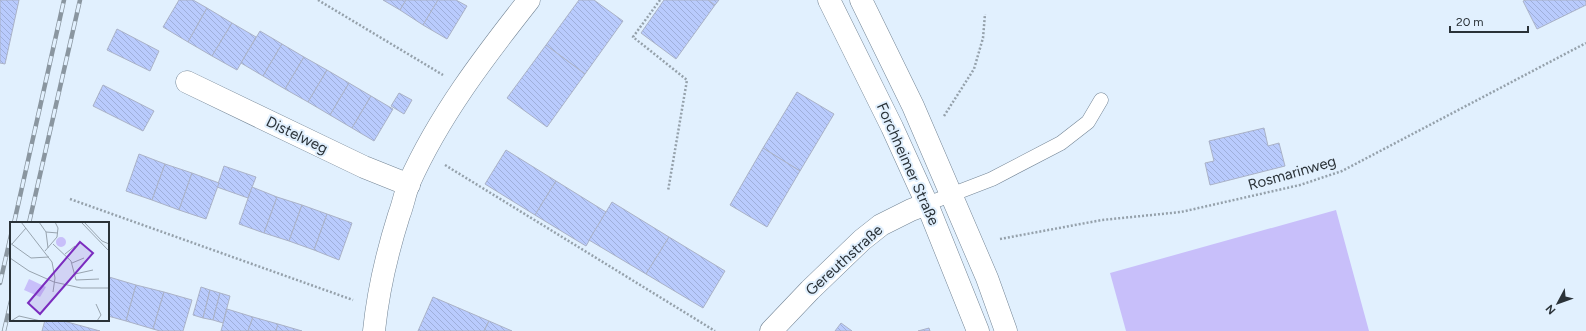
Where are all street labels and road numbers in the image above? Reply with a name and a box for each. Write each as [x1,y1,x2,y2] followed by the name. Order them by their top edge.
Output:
[873,100,943,228] street label: Forchheimer Straße
[263,112,331,158] street label: Distelweg
[1246,152,1338,194] street label: Rosmarinweg
[802,221,886,299] street label: Gereuthstraße

